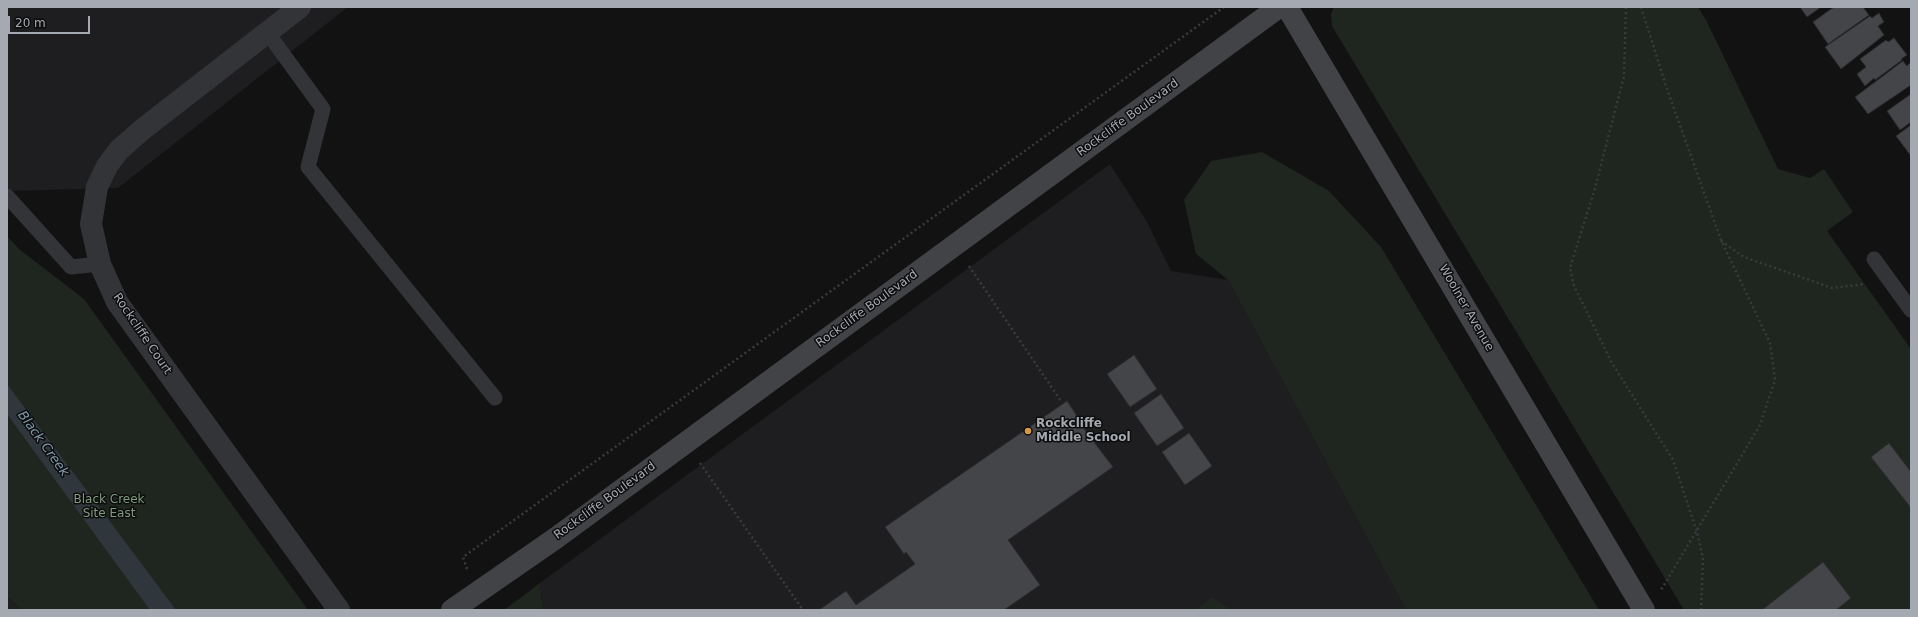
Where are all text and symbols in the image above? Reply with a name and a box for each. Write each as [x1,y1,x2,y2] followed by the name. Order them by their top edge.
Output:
[10,8,92,34] scale bar
[15,16,46,30] text: 20 m
[1074,76,1182,160] street label: Rockcliffe Boulevard
[1435,262,1497,354] street label: Woolner Avenue
[813,267,921,351] street label: Rockcliffe Boulevard
[110,291,174,377] street label: Rockcliffe Court
[14,408,72,480] water label: Black Creek
[1036,417,1131,445] place label: Rockcliffe Middle School
[1023,426,1033,436] marker: Rockcliffe Middle School
[551,459,659,543] street label: Rockcliffe Boulevard
[73,493,145,521] park label: Black Creek Site East

